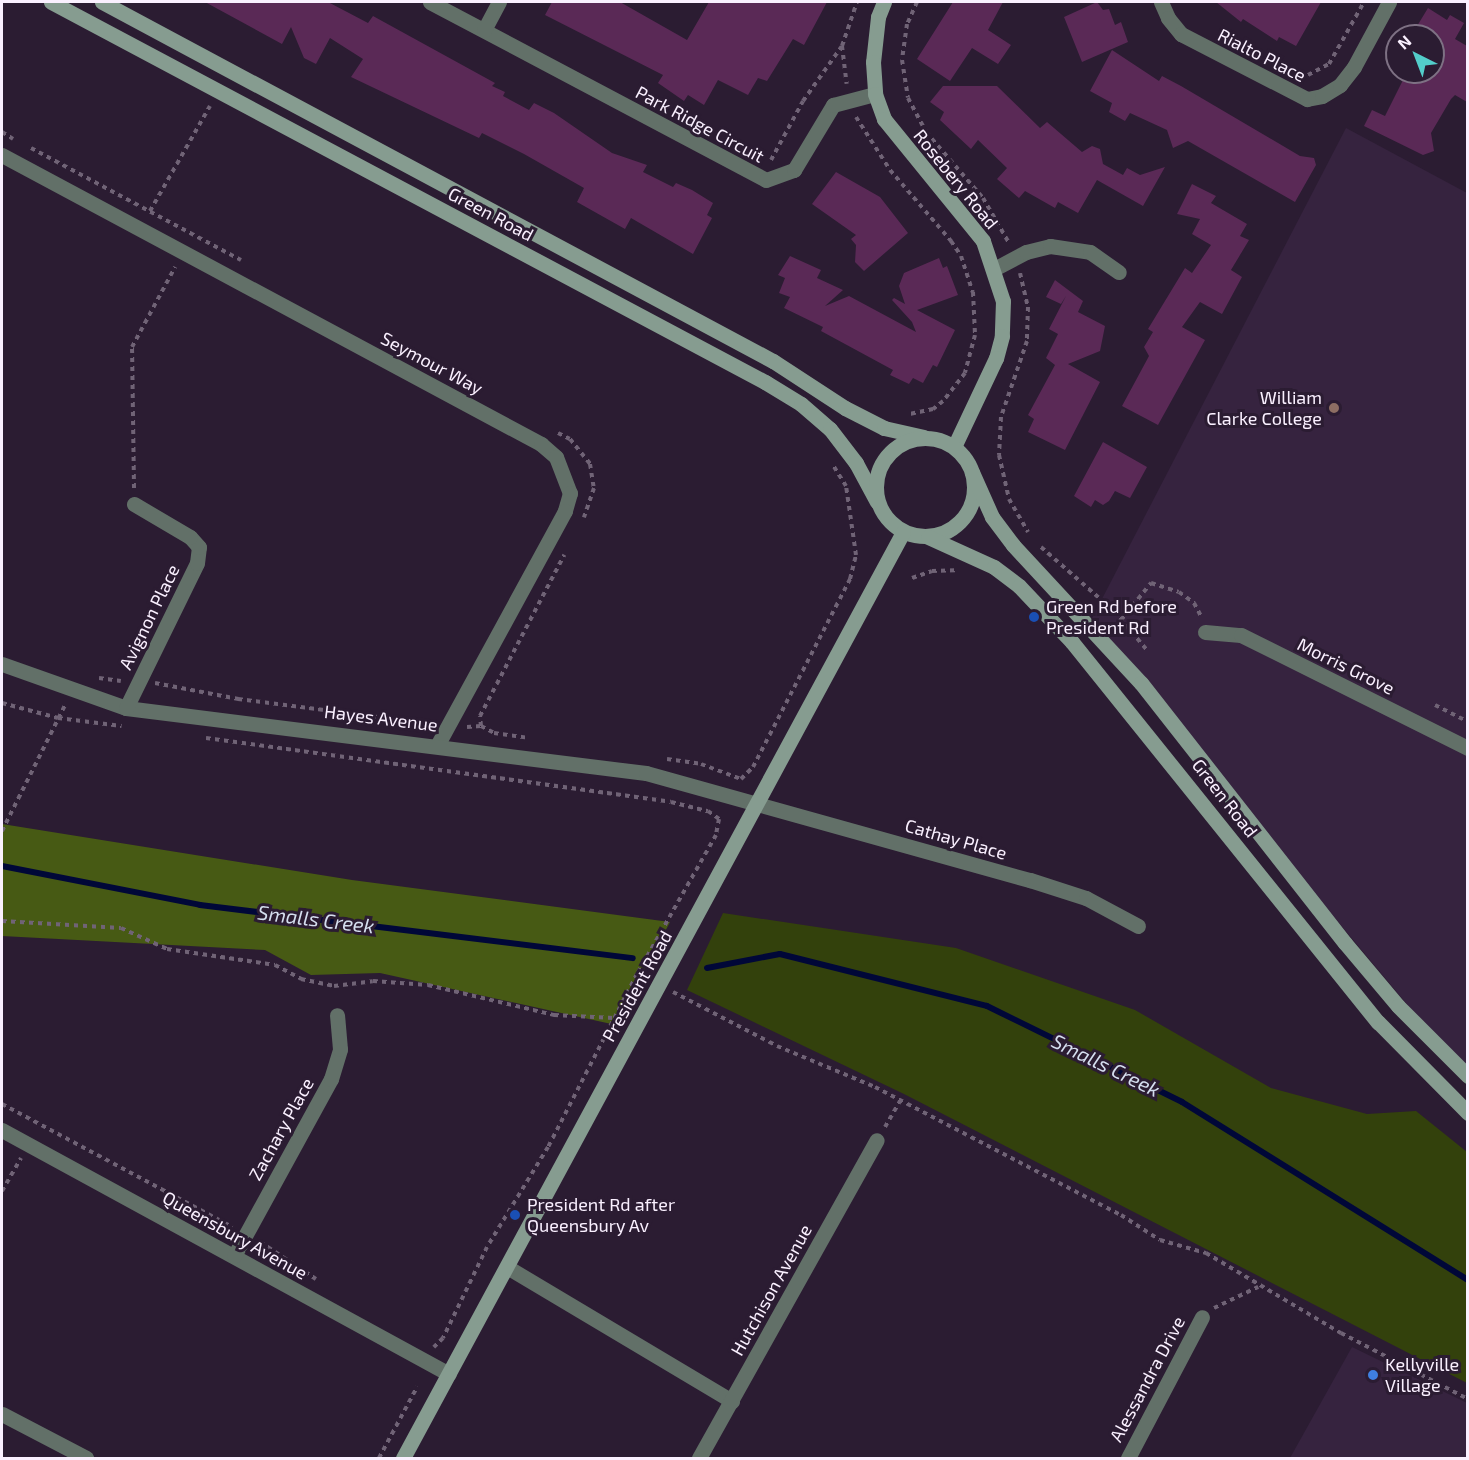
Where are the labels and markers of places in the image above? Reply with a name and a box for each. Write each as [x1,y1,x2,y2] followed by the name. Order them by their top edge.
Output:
[1206,387,1322,430] place label: William Clarke College
[1327,401,1341,415] marker: William Clarke College
[1046,596,1177,638] place label: Green Rd before President Rd
[1027,610,1041,624] marker: Green Rd before President Rd
[527,1194,675,1236] place label: President Rd after Queensbury Av
[508,1208,522,1222] marker: President Rd after Queensbury Av
[1385,1354,1459,1396] place label: Kellyville Village
[1366,1368,1380,1382] marker: Kellyville Village

